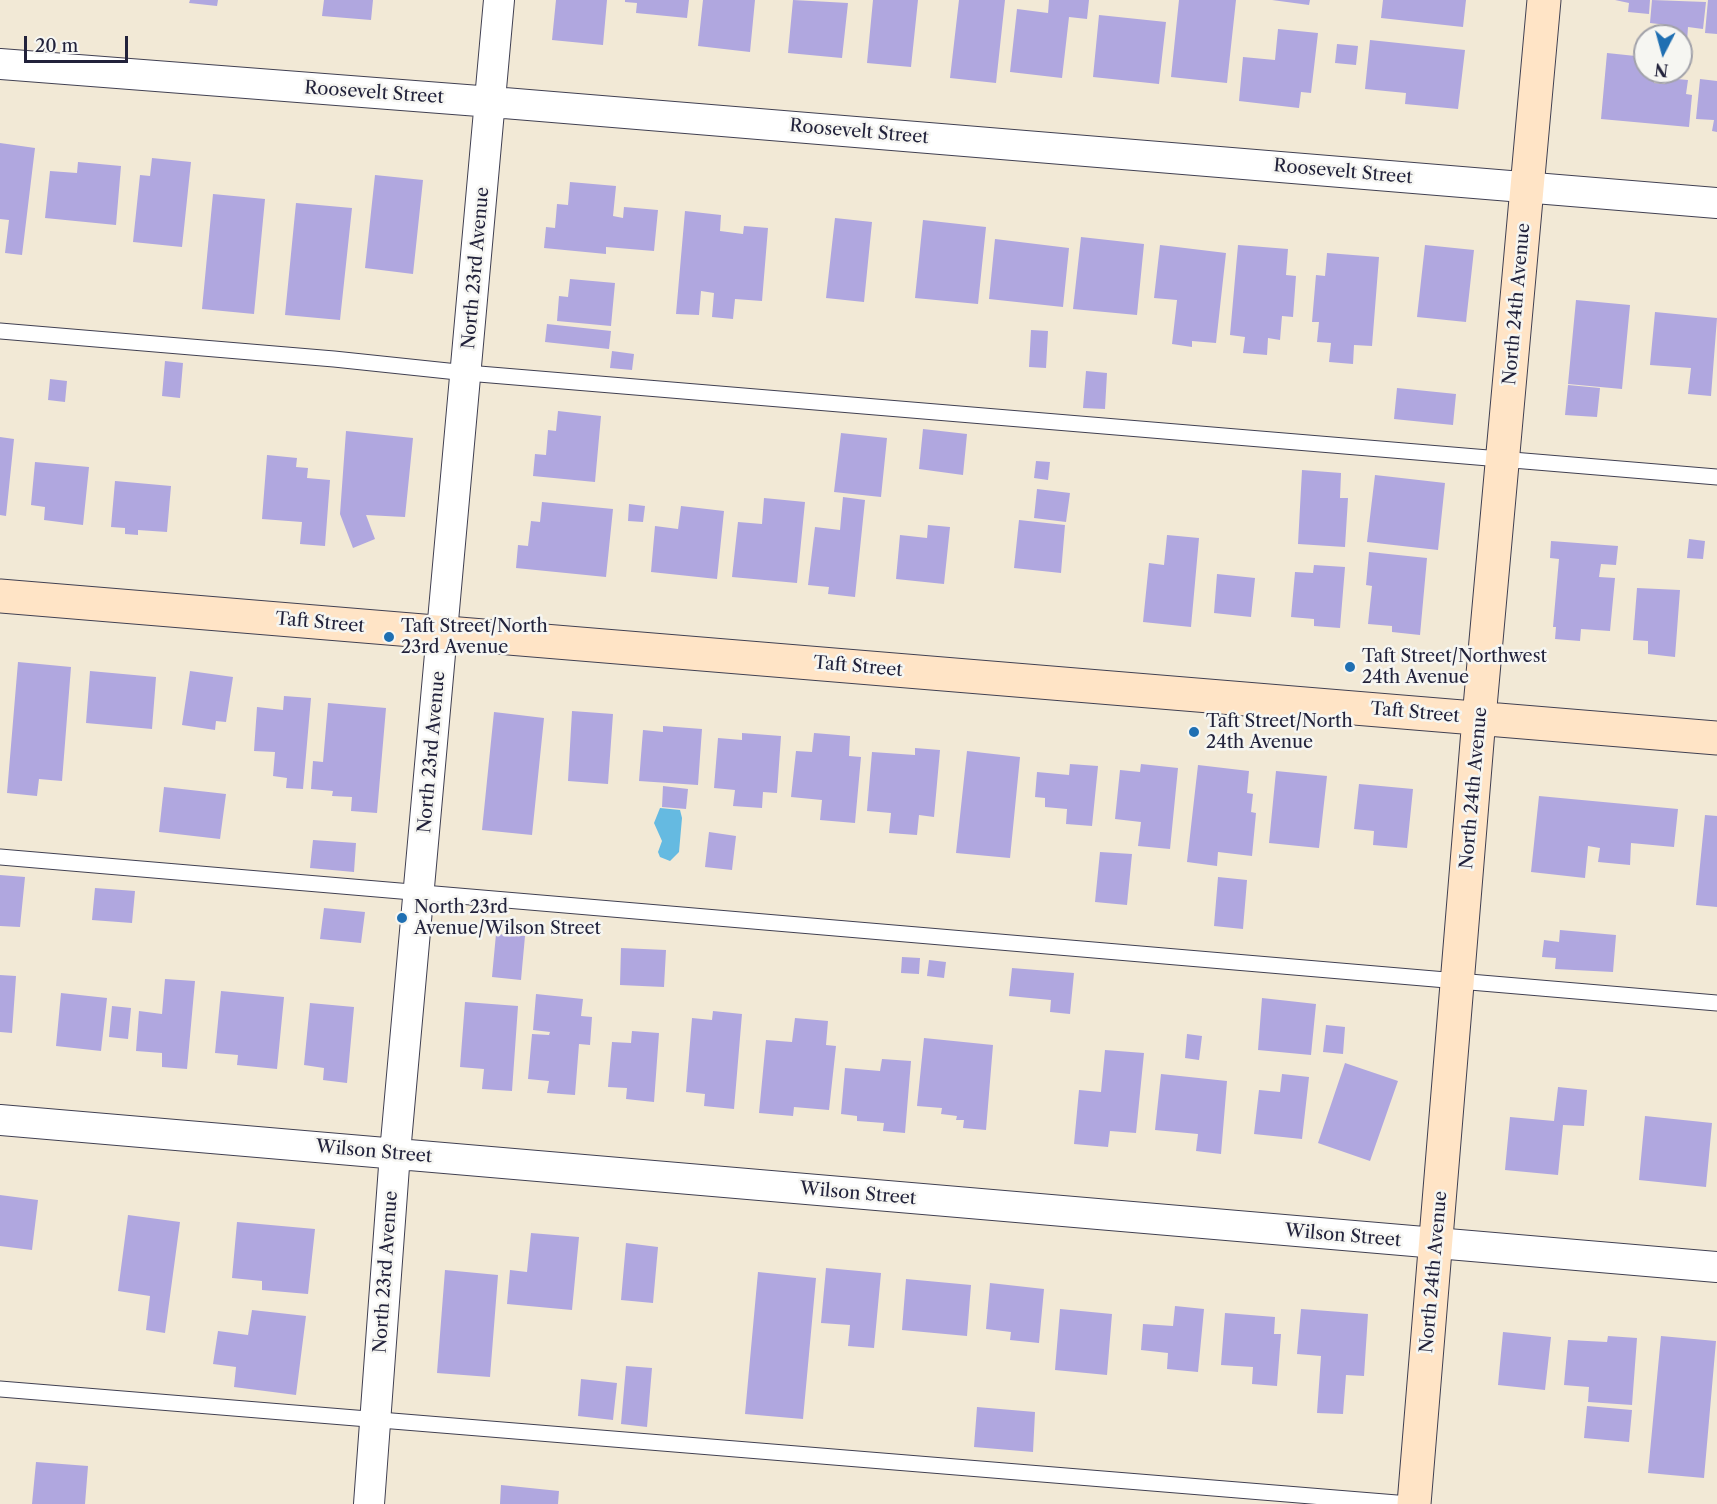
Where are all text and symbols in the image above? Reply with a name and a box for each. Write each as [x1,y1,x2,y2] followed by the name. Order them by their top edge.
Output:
[27,24,130,62] scale bar
[1633,24,1693,84] north arrow
[35,35,78,57] text: 20 m
[1653,59,1669,81] text: N
[304,77,444,109] street label: Roosevelt Street
[789,115,929,149] street label: Roosevelt Street
[1273,155,1413,189] street label: Roosevelt Street
[458,186,494,350] street label: North 23rd Avenue
[1499,222,1535,386] street label: North 24th Avenue
[274,608,366,638] street label: Taft Street
[401,616,548,658] place label: Taft Street/North 23rd Avenue
[382,630,396,644] marker: Taft Street/North 23rd Avenue
[1362,646,1547,688] place label: Taft Street/Northwest 24th Avenue
[812,652,904,682] street label: Taft Street
[1343,660,1357,674] marker: Taft Street/Northwest 24th Avenue
[414,670,450,834] street label: North 23rd Avenue
[1369,698,1461,728] street label: Taft Street
[1456,706,1492,870] street label: North 24th Avenue
[1206,711,1353,754] place label: Taft Street/North 24th Avenue
[1187,725,1201,739] marker: Taft Street/North 24th Avenue
[414,897,601,940] place label: North 23rd Avenue/Wilson Street
[395,911,409,925] marker: North 23rd Avenue/Wilson Street
[315,1136,433,1168] street label: Wilson Street
[799,1178,917,1210] street label: Wilson Street
[370,1190,402,1354] street label: North 23rd Avenue
[1416,1190,1452,1354] street label: North 24th Avenue
[1284,1220,1402,1252] street label: Wilson Street

